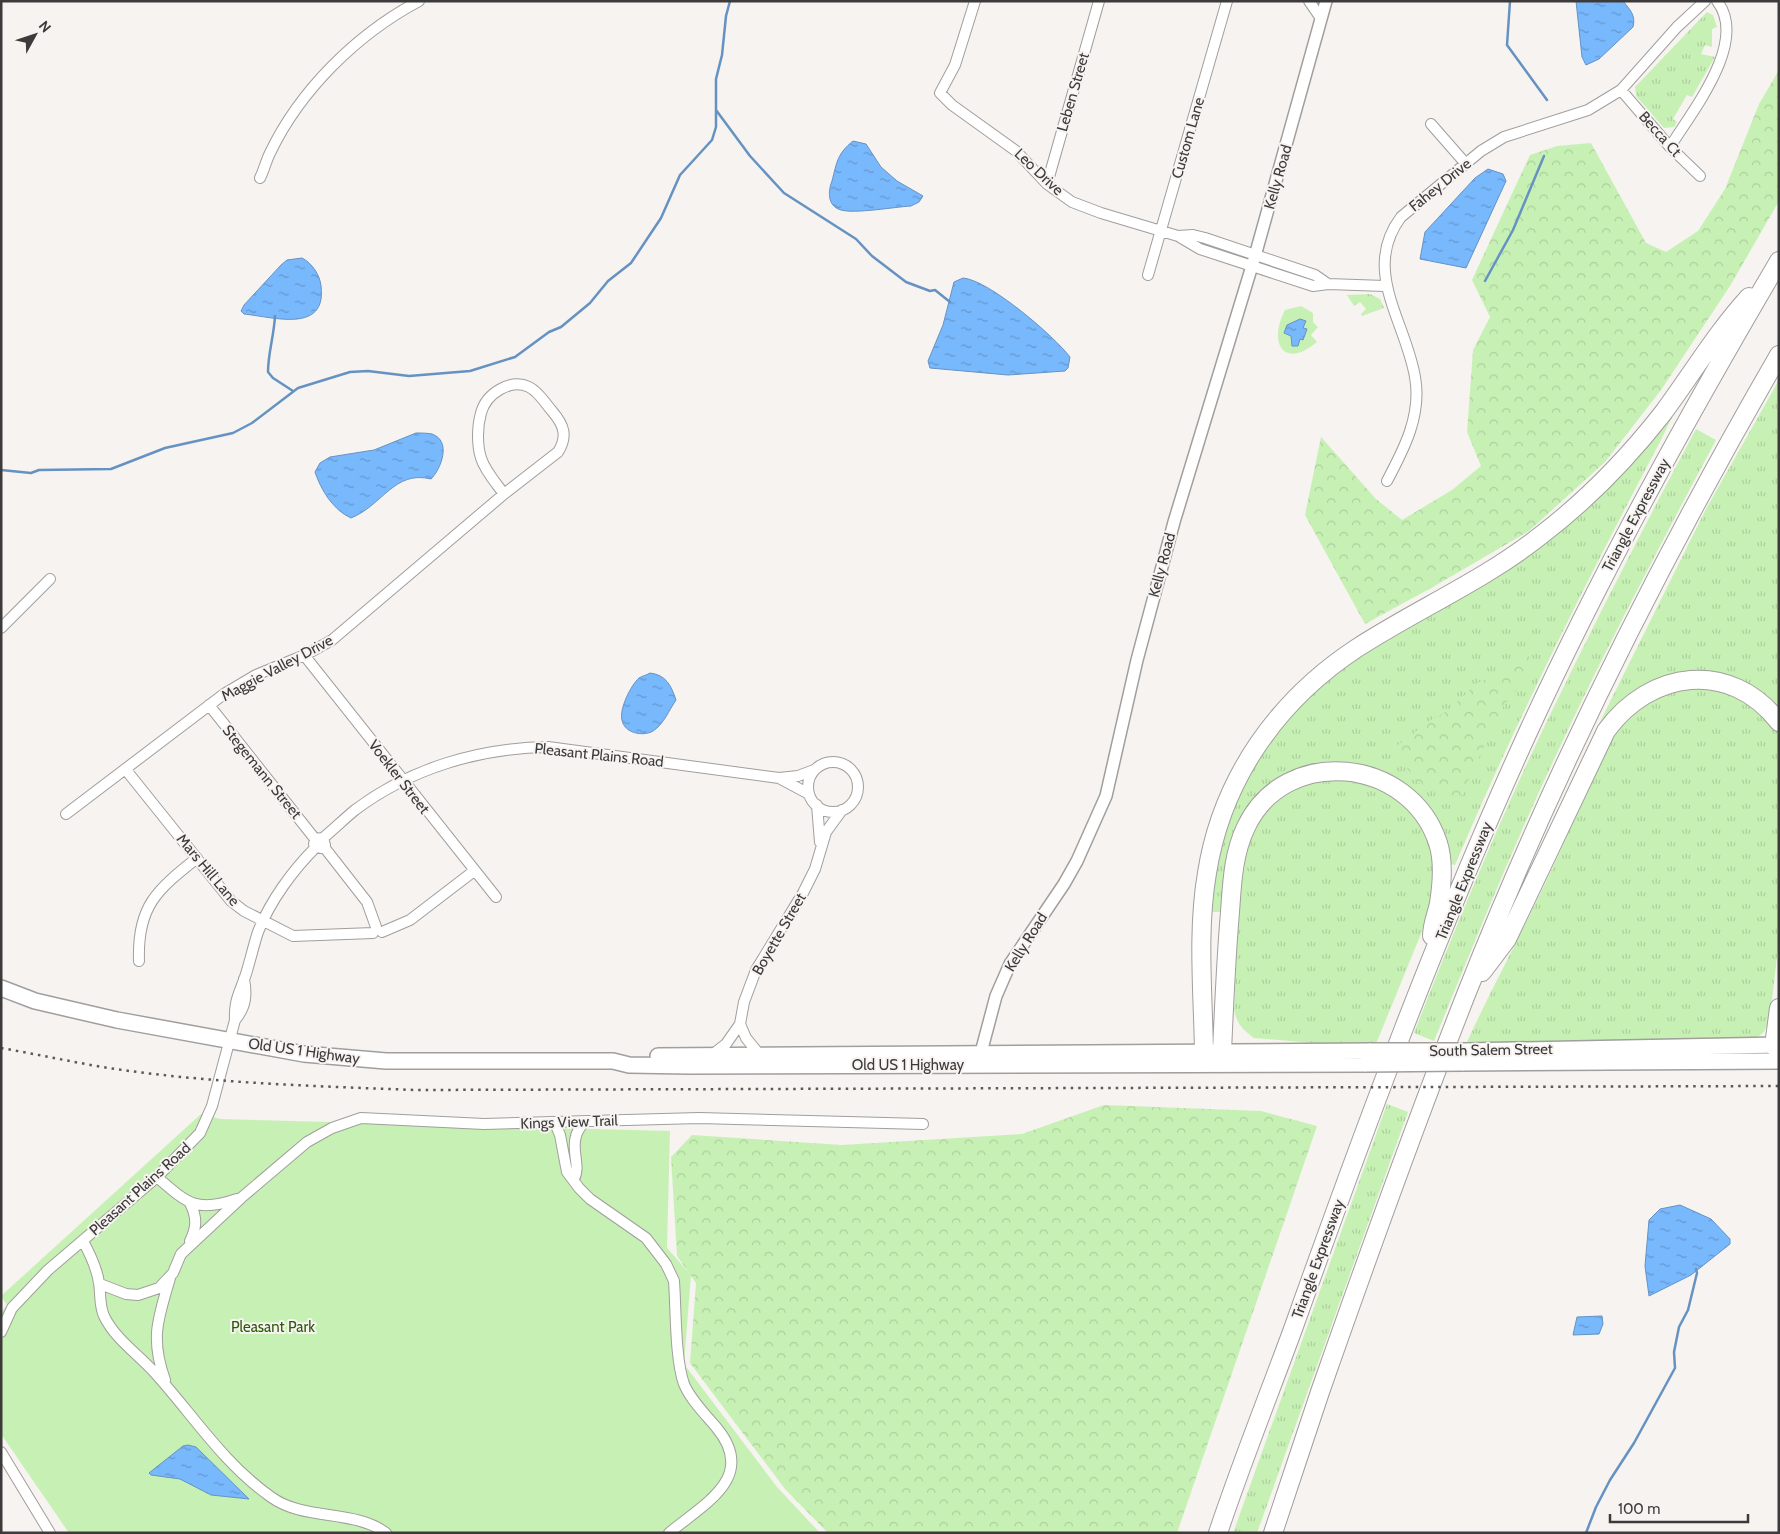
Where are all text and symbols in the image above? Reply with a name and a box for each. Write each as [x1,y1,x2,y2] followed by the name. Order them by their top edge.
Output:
[10,10,60,60] north arrow
[35,17,55,36] text: N
[1053,50,1093,134] street label: Leben Street
[1168,95,1208,181] street label: Custom Lane
[1635,108,1685,160] street label: Becca Ct
[1260,143,1296,211] street label: Kelly Road
[1011,145,1067,199] street label: Leo Drive
[1405,154,1475,215] street label: Fahey Drive
[1599,455,1674,575] street label: Triangle Expressway
[1145,531,1179,599] street label: Kelly Road
[218,631,336,705] street label: Maggie Valley Drive
[219,721,305,823] street label: Stegemann Street
[365,737,433,817] street label: Voekler Street
[533,739,665,771] street label: Pleasant Plains Road
[1432,819,1496,943] street label: Triangle Expressway
[173,830,244,910] street label: Mars Hill Lane
[748,890,810,978] street label: Boyette Street
[1001,909,1051,975] street label: Kelly Road
[247,1034,361,1068] street label: Old US 1 Highway
[1429,1040,1553,1060] street label: South Salem Street
[852,1056,965,1074] street label: Old US 1 Highway
[520,1111,619,1133] street label: Kings View Trail
[86,1139,194,1239] street label: Pleasant Plains Road
[1288,1196,1348,1321] street label: Triangle Expressway
[231,1318,315,1336] park label: Pleasant Park
[1610,1492,1748,1524] scale bar
[1618,1500,1660,1518] text: 100 m

